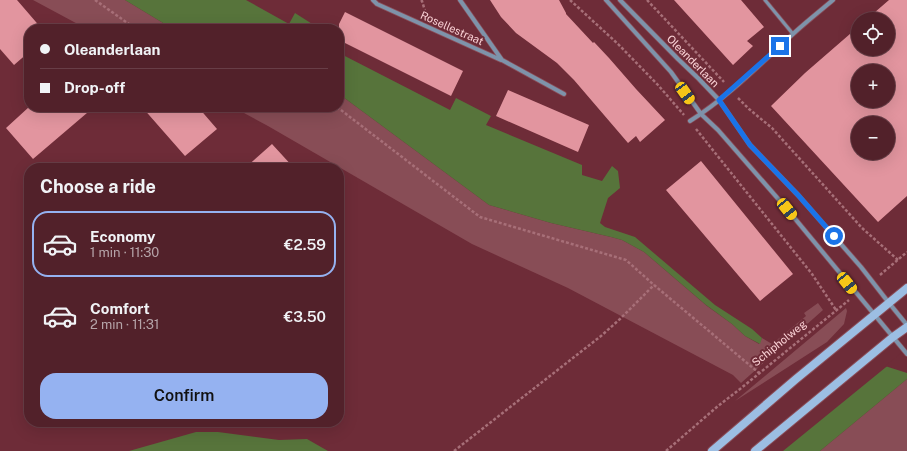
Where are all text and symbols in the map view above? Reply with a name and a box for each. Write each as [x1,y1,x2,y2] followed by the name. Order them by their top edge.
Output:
[419,9,485,47] street label: Rosellestraat
[851,12,895,160] map controls
[851,12,895,56] button: locate
[665,33,721,89] street label: Oleanderlaan
[771,37,789,55] route end
[64,41,160,58] text: Oleanderlaan
[851,64,895,108] button: +
[64,79,125,96] text: Drop-off
[673,80,697,106] car
[851,116,895,160] button: −
[40,176,156,197] text: Choose a ride
[775,196,799,222] car
[42,226,78,262] icon: car
[825,227,843,245] route start
[90,228,155,245] text: Economy
[284,236,326,253] text: €2.59
[90,245,159,260] text: 1 min · 11:30
[835,270,859,296] car
[42,298,78,334] icon: car
[90,300,150,317] text: Comfort
[284,308,326,325] text: €3.50
[90,317,159,332] text: 2 min · 11:31
[750,317,809,368] street label: Schipholweg
[40,373,328,419] button: Confirm

